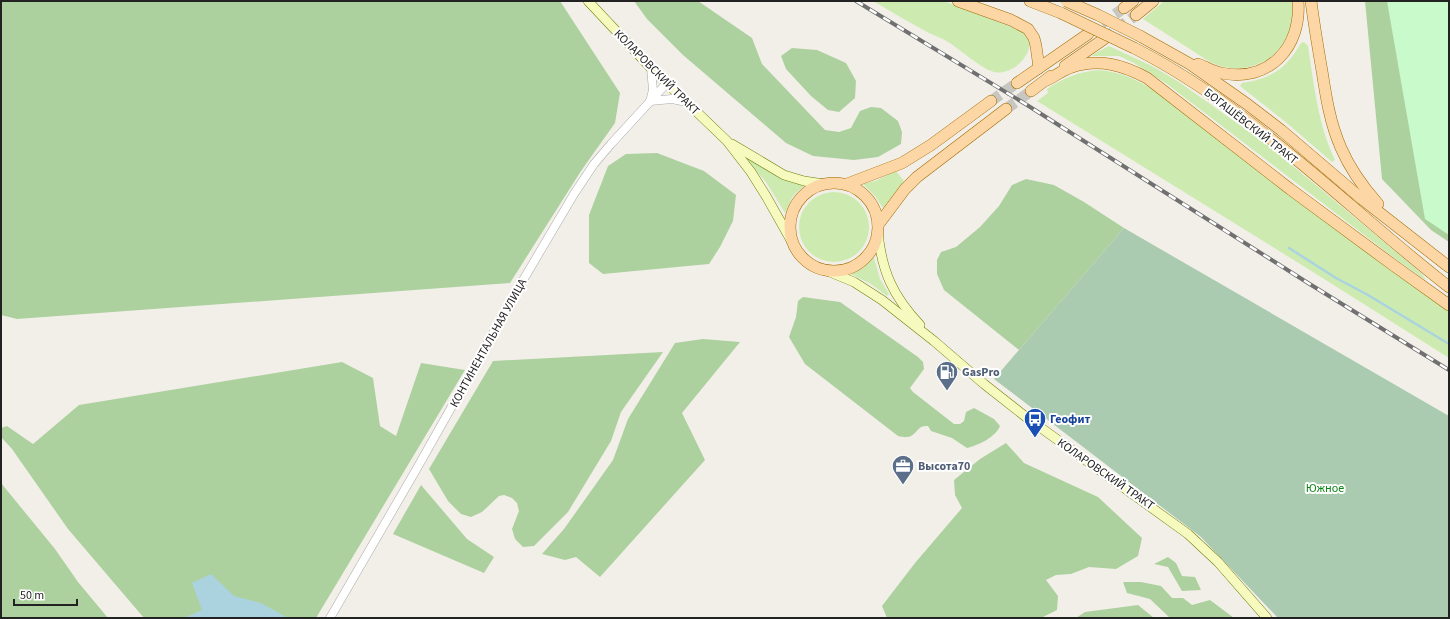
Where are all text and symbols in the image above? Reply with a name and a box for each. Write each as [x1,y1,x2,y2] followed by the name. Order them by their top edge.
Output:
[610,26,704,119] street label: КОЛАРОВСКИЙ ТРАКТ
[1200,84,1302,169] street label: БОГАШЁВСКИЙ ТРАКТ
[446,275,531,411] street label: КОНТИНЕНТАЛЬНАЯ УЛИЦА
[934,359,960,392] fuel station icon: GasPro
[962,364,1000,381] place label: GasPro
[1022,406,1048,439] bus stop icon: Геофит
[1050,411,1090,428] place label: Геофит
[1054,434,1158,515] street label: КОЛАРОВСКИЙ ТРАКТ
[890,453,916,486] office icon: Высота70
[918,458,970,475] place label: Высота70
[1306,480,1344,497] park label: Южное
[14,581,77,607] scale bar
[20,587,44,604] text: 50 m

